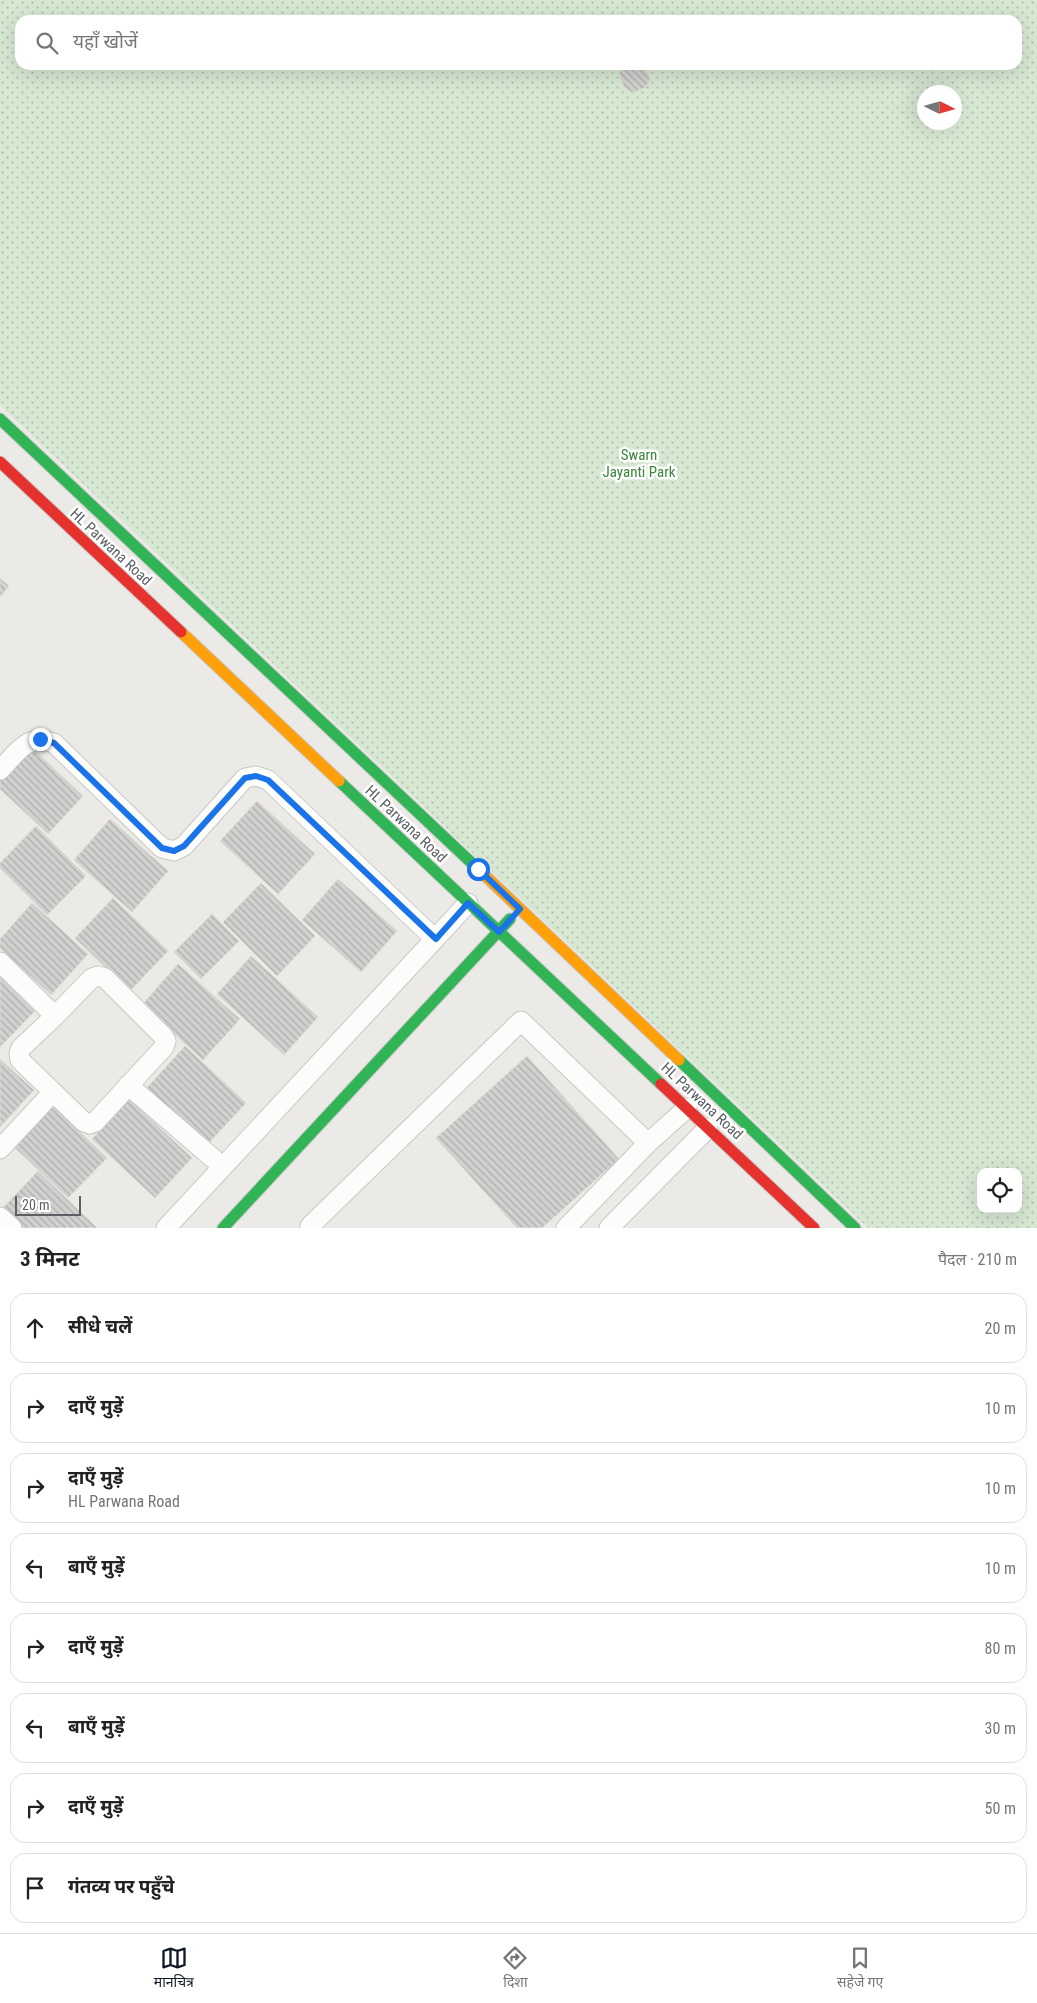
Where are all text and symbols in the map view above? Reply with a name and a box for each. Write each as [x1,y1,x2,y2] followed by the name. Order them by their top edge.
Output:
[15,15,1022,70] search box
[33,29,61,57] icon: search
[73,30,138,53] text: यहाँ खोजें
[917,85,962,130] north arrow
[603,446,676,481] park label: Swarn Jayanti Park
[66,505,156,589] street label: HL Parwana Road
[29,728,52,751] route end
[361,782,451,866] street label: HL Parwana Road
[467,858,490,881] route start
[657,1059,747,1143] street label: HL Parwana Road
[977,1168,1022,1213] map controls
[977,1168,1022,1213] button: locate
[15,1193,81,1216] scale bar
[22,1197,50,1213] text: 20 m
[20,1247,80,1271] text: 3 मिनट
[938,1250,1017,1269] text: पैदल · 210 m
[21,1314,49,1342] icon: ahead
[68,1315,132,1338] text: सीधे चलें
[984,1319,1016,1338] text: 20 m
[21,1394,49,1422] icon: right
[68,1395,123,1418] text: दाएँ मुड़ें
[984,1399,1016,1418] text: 10 m
[68,1466,123,1489] text: दाएँ मुड़ें
[21,1474,49,1502] icon: right
[984,1479,1016,1498] text: 10 m
[68,1492,180,1511] text: HL Parwana Road
[21,1554,49,1582] icon: left
[68,1555,124,1578] text: बाएँ मुड़ें
[984,1559,1016,1578] text: 10 m
[21,1634,49,1662] icon: right
[68,1635,123,1658] text: दाएँ मुड़ें
[984,1639,1016,1658] text: 80 m
[21,1714,49,1742] icon: left
[68,1715,124,1738] text: बाएँ मुड़ें
[984,1719,1016,1738] text: 30 m
[21,1794,49,1822] icon: right
[68,1795,123,1818] text: दाएँ मुड़ें
[984,1799,1016,1818] text: 50 m
[21,1874,49,1902] icon: arrive
[68,1875,174,1898] text: गंतव्य पर पहुँचे
[154,1944,194,1993] tab: मानचित्र
[501,1944,529,1993] tab: दिशा
[837,1944,883,1993] tab: सहेजे गए

